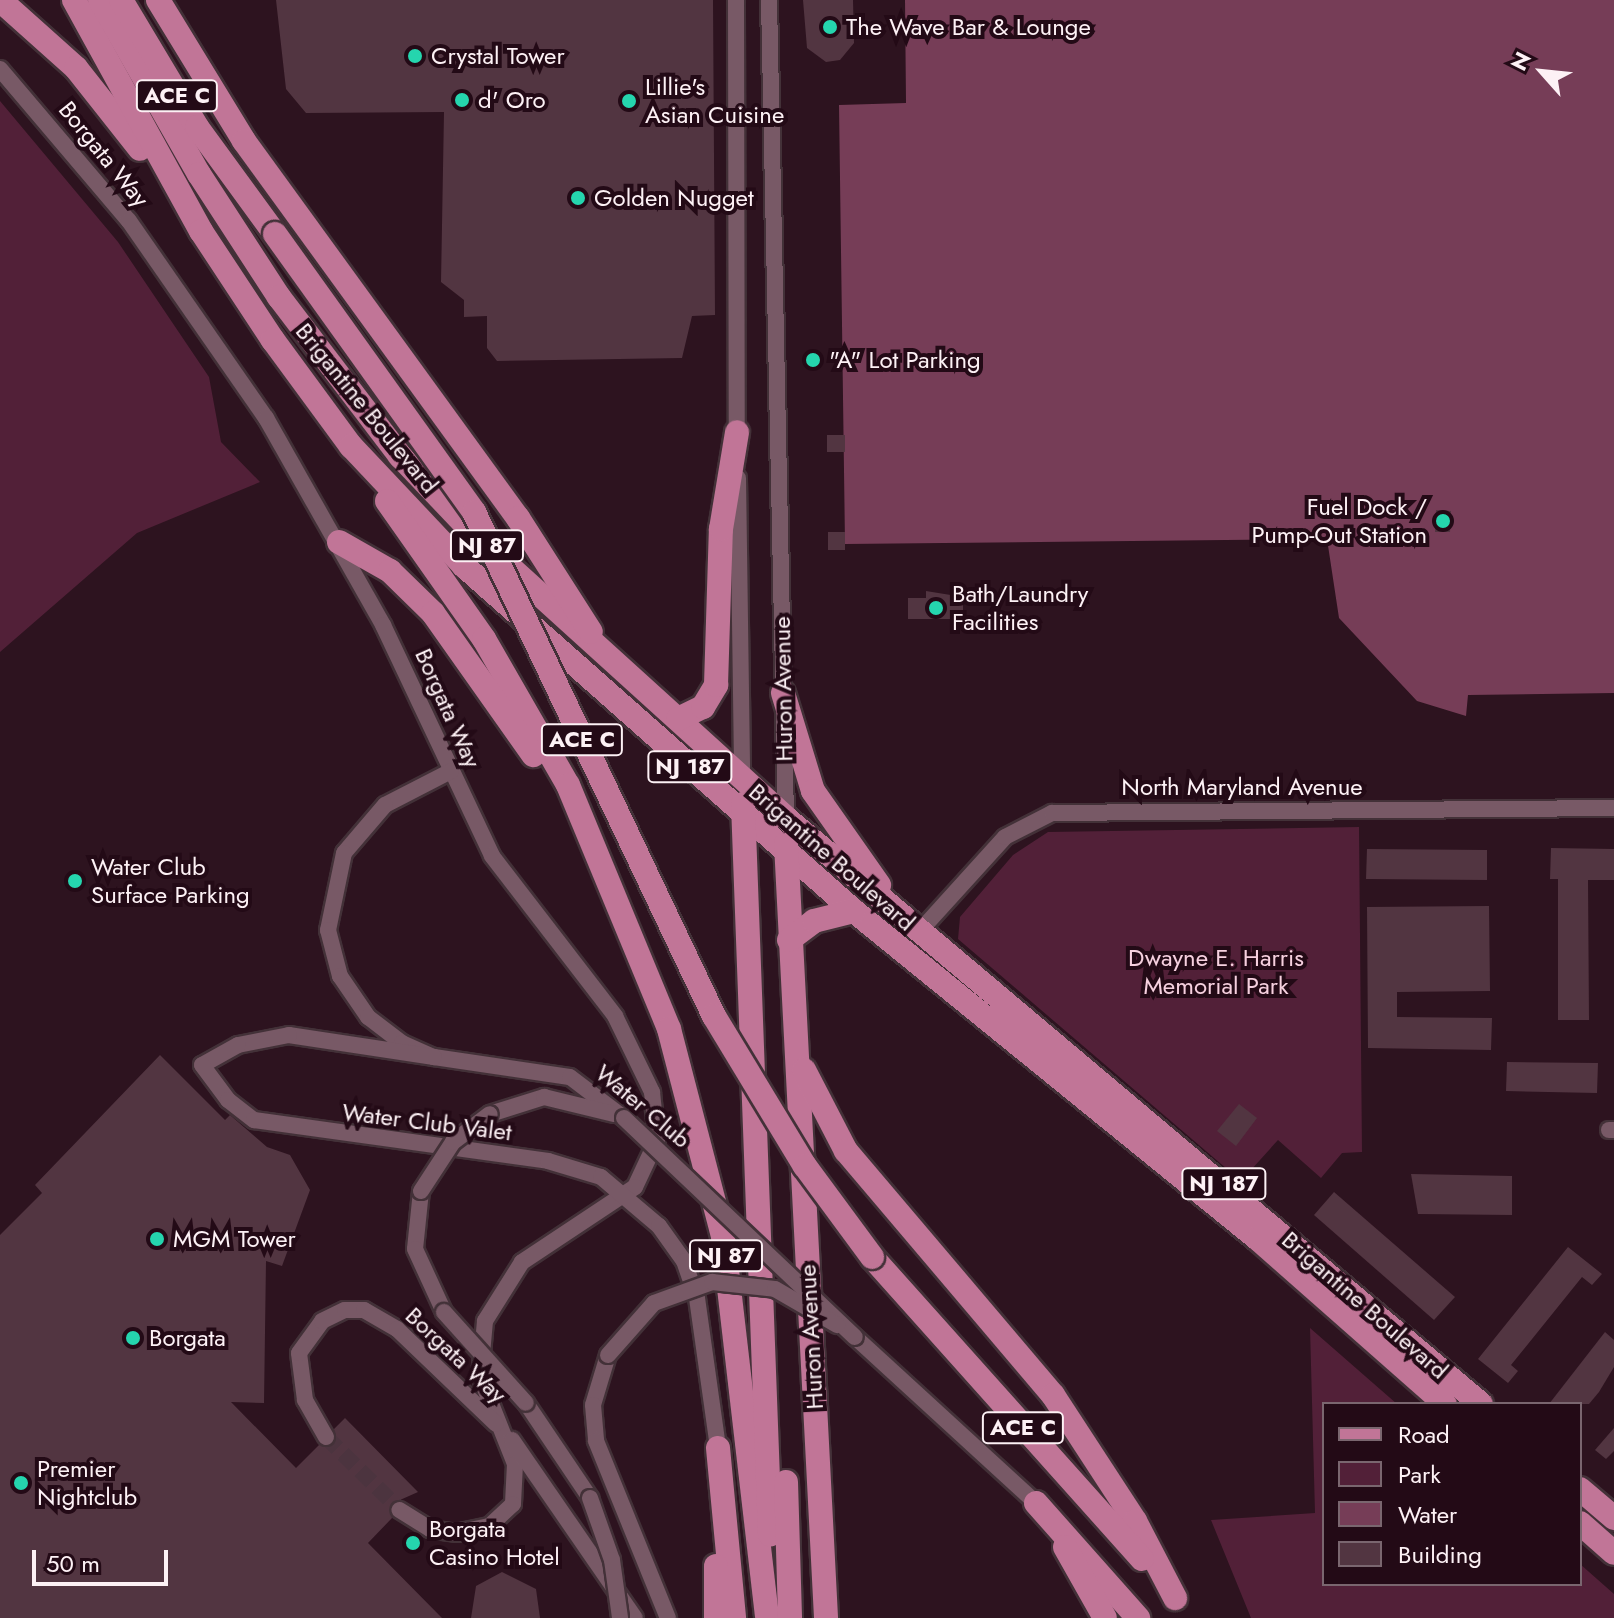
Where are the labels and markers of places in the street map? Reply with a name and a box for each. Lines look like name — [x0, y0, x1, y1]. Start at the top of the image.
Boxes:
place label: The Wave Bar & Lounge — [846, 13, 1091, 41]
marker: The Wave Bar & Lounge — [821, 18, 839, 36]
place label: Crystal Tower — [431, 42, 565, 70]
marker: Crystal Tower — [406, 47, 424, 65]
place label: Lillie's Asian Cuisine — [645, 73, 784, 129]
place label: d' Oro — [478, 86, 546, 114]
marker: d' Oro — [453, 91, 471, 109]
marker: Lillie's Asian Cuisine — [620, 92, 638, 110]
place label: Golden Nugget — [594, 184, 754, 212]
marker: Golden Nugget — [569, 189, 587, 207]
place label: "A" Lot Parking — [829, 346, 981, 374]
marker: "A" Lot Parking — [804, 351, 822, 369]
place label: Fuel Dock / Pump-Out Station — [1252, 493, 1427, 549]
marker: Fuel Dock / Pump-Out Station — [1434, 512, 1452, 530]
place label: Bath/Laundry Facilities — [952, 580, 1088, 636]
marker: Bath/Laundry Facilities — [927, 599, 945, 617]
place label: Water Club Surface Parking — [91, 853, 250, 909]
marker: Water Club Surface Parking — [66, 872, 84, 890]
place label: MGM Tower — [173, 1225, 296, 1253]
marker: MGM Tower — [148, 1230, 166, 1248]
place label: Borgata — [149, 1324, 226, 1352]
marker: Borgata — [124, 1329, 142, 1347]
place label: Premier Nightclub — [37, 1455, 137, 1511]
marker: Premier Nightclub — [12, 1474, 30, 1492]
place label: Borgata Casino Hotel — [429, 1515, 560, 1571]
marker: Borgata Casino Hotel — [404, 1534, 422, 1552]

